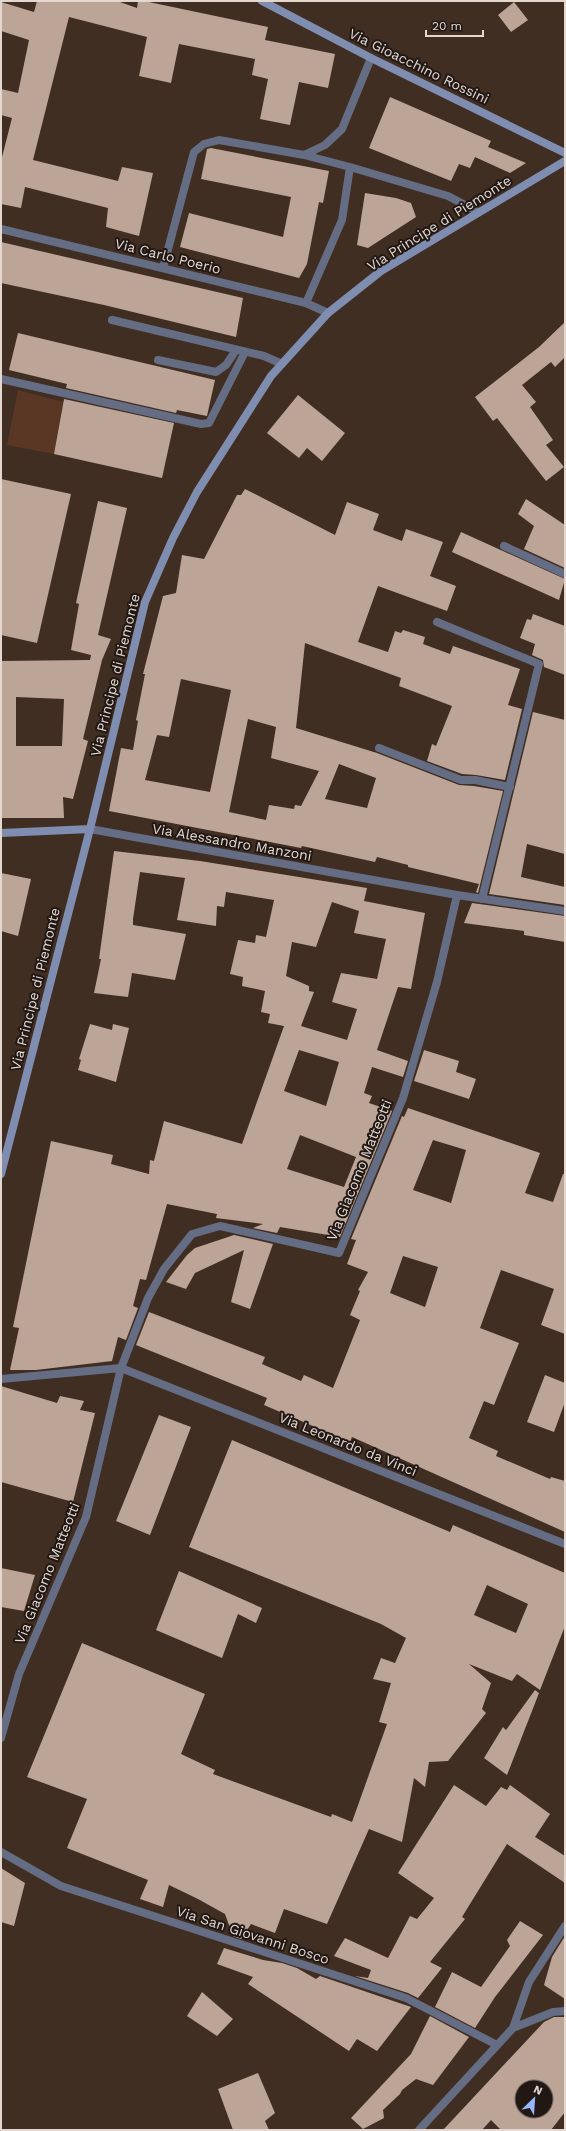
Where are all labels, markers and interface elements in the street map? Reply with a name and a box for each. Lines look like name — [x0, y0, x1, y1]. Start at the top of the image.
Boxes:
scale bar — [426, 12, 483, 38]
text: 20 m — [432, 19, 462, 33]
street label: Via Gioacchino Rossini — [346, 25, 492, 107]
street label: Via Principe di Piemonte — [364, 172, 514, 274]
street label: Via Carlo Poerio — [113, 235, 223, 277]
street label: Via Principe di Piemonte — [87, 592, 143, 758]
street label: Via Alessandro Manzoni — [151, 820, 313, 864]
street label: Via Principe di Piemonte — [7, 906, 63, 1072]
street label: Via Giacomo Matteotti — [323, 1097, 395, 1243]
street label: Via Leonardo da Vinci — [277, 1409, 419, 1479]
street label: Via Giacomo Matteotti — [11, 1500, 83, 1646]
street label: Via San Giovanni Bosco — [175, 1903, 331, 1967]
north arrow — [514, 2079, 554, 2119]
text: N — [532, 2083, 544, 2098]

